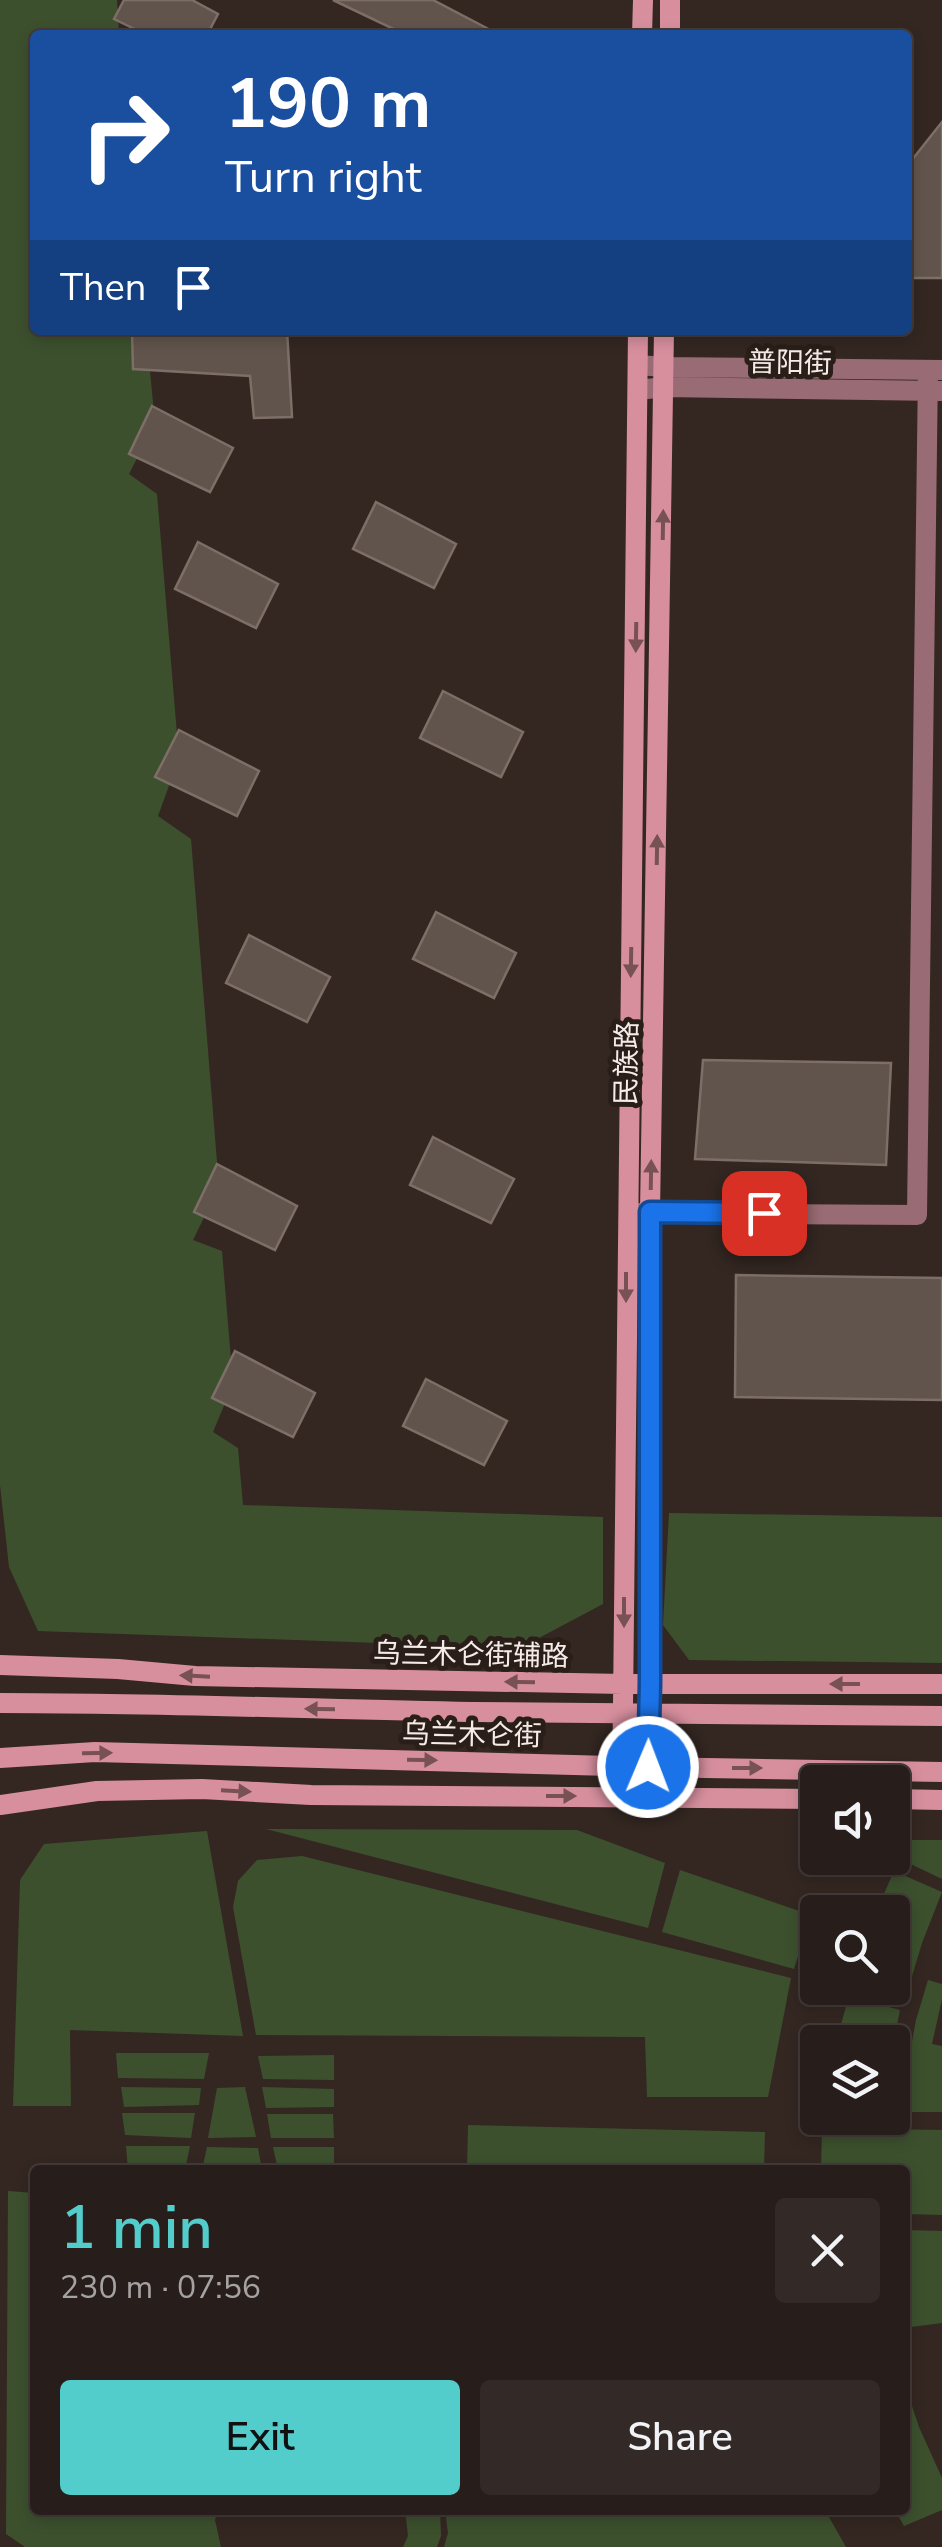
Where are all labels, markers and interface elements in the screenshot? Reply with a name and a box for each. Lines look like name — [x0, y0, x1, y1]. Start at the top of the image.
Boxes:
text: 190 m — [225, 56, 431, 152]
icon: right — [60, 70, 190, 200]
text: Turn right — [225, 147, 422, 208]
icon: arrive — [166, 260, 221, 315]
text: Then — [60, 262, 146, 313]
street label: 普阳街 — [748, 343, 832, 383]
one-way arrow — [655, 508, 671, 540]
one-way arrow — [627, 622, 643, 654]
one-way arrow — [649, 833, 665, 865]
one-way arrow — [623, 947, 639, 979]
street label: 民族路 — [607, 1021, 647, 1105]
one-way arrow — [643, 1158, 659, 1190]
pin — [722, 1171, 807, 1256]
icon: arrive — [737, 1186, 792, 1241]
one-way arrow — [618, 1272, 634, 1304]
one-way arrow — [616, 1597, 632, 1629]
street label: 乌兰木仑街辅路 — [373, 1634, 569, 1676]
one-way arrow — [178, 1668, 210, 1684]
one-way arrow — [503, 1674, 535, 1690]
one-way arrow — [828, 1676, 860, 1692]
one-way arrow — [303, 1700, 335, 1716]
street label: 乌兰木仑街 — [402, 1715, 542, 1755]
position arrow — [596, 1715, 700, 1819]
one-way arrow — [82, 1745, 114, 1761]
one-way arrow — [407, 1753, 439, 1769]
one-way arrow — [732, 1760, 764, 1776]
map controls — [800, 1765, 910, 2135]
button: sound — [800, 1765, 910, 1875]
one-way arrow — [221, 1783, 253, 1799]
one-way arrow — [546, 1788, 578, 1804]
button: search — [800, 1895, 910, 2005]
button: layers — [800, 2025, 910, 2135]
text: 1 min — [60, 2187, 213, 2269]
button: close — [775, 2198, 880, 2303]
text: 230 m · 07:56 — [60, 2266, 261, 2309]
button: Exit — [60, 2380, 460, 2495]
button: Share — [480, 2380, 880, 2495]

